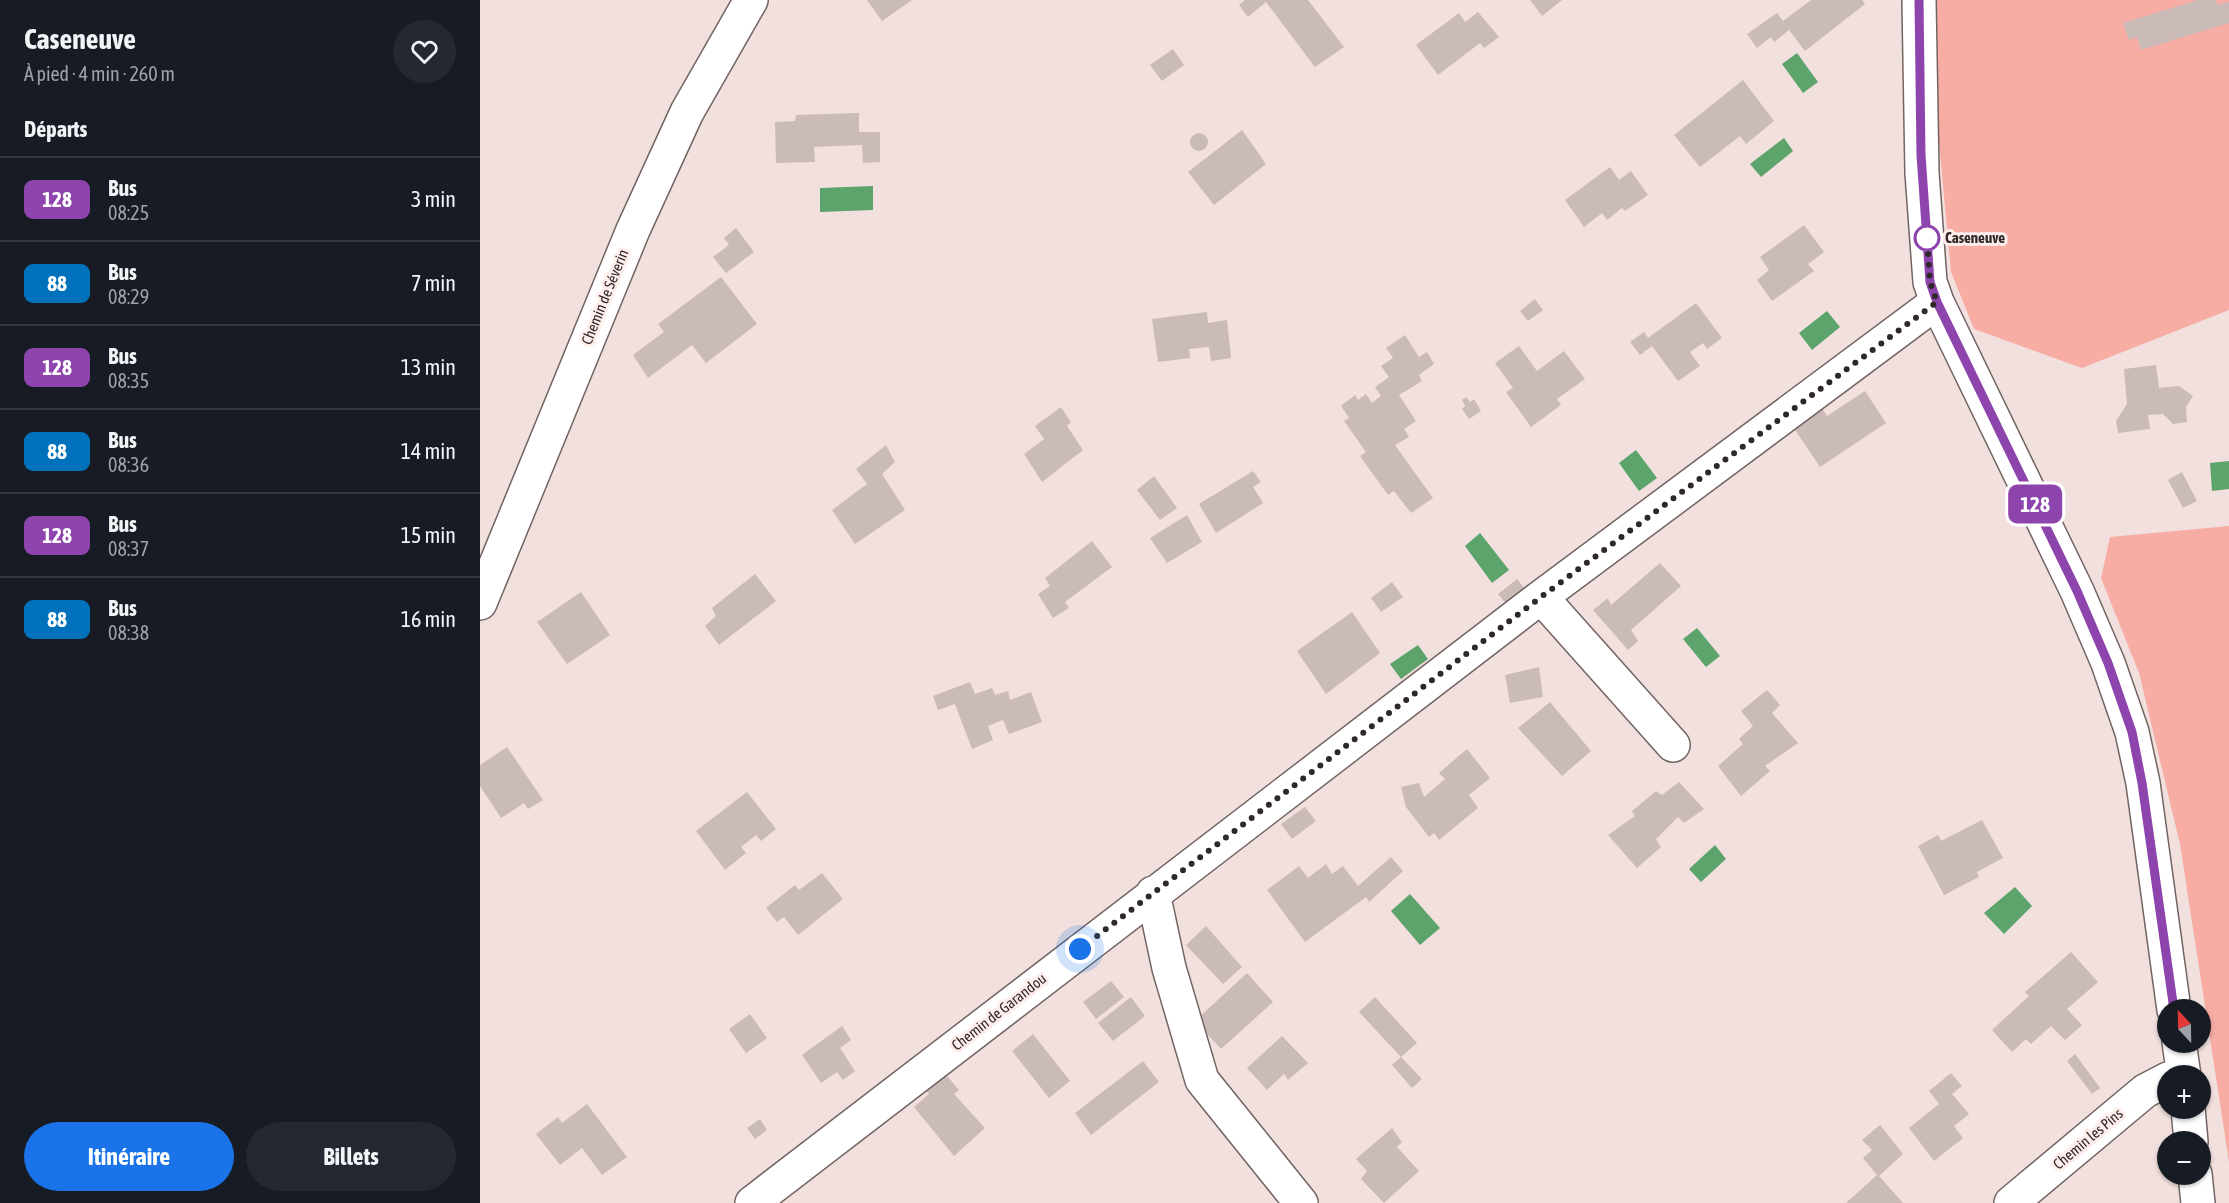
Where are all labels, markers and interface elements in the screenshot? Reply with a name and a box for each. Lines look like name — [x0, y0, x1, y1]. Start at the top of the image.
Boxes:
button: heart — [393, 20, 456, 83]
text: Caseneuve — [24, 23, 136, 55]
text: À pied · 4 min · 260 m — [24, 62, 175, 85]
text: Départs — [24, 116, 87, 142]
text: Bus — [108, 175, 137, 201]
text: 3 min — [411, 186, 456, 212]
text: 128 — [42, 187, 72, 211]
text: 08:25 — [108, 201, 149, 224]
marker: Caseneuve — [1914, 225, 1940, 251]
place label: Caseneuve — [1945, 229, 2005, 246]
street label: Chemin de Séverin — [578, 247, 631, 347]
text: Bus — [108, 259, 137, 285]
text: 7 min — [411, 270, 456, 296]
text: 88 — [47, 271, 67, 295]
text: 08:29 — [108, 285, 149, 308]
text: Bus — [108, 343, 137, 369]
text: 13 min — [401, 354, 456, 380]
text: 128 — [42, 355, 72, 379]
text: 08:35 — [108, 369, 149, 392]
text: Bus — [108, 427, 137, 453]
text: 14 min — [401, 438, 456, 464]
text: 88 — [47, 439, 67, 463]
text: 08:36 — [108, 453, 149, 476]
line badge: 128 — [2000, 484, 2070, 524]
text: 128 — [2020, 492, 2050, 516]
text: Bus — [108, 511, 137, 537]
text: 15 min — [401, 522, 456, 548]
text: 128 — [42, 523, 72, 547]
text: 08:37 — [108, 537, 149, 560]
text: Bus — [108, 595, 137, 621]
text: 16 min — [401, 606, 456, 632]
text: 88 — [47, 607, 67, 631]
text: 08:38 — [108, 621, 149, 644]
your location — [1065, 934, 1095, 964]
street label: Chemin de Garandou — [948, 969, 1049, 1054]
north arrow — [2157, 999, 2211, 1053]
map controls — [2157, 999, 2211, 1185]
button: + — [2157, 1065, 2211, 1119]
street label: Chemin les Pins — [2049, 1105, 2126, 1173]
button: Itinéraire — [24, 1122, 234, 1191]
button: Billets — [246, 1122, 456, 1191]
button: − — [2157, 1131, 2211, 1185]

